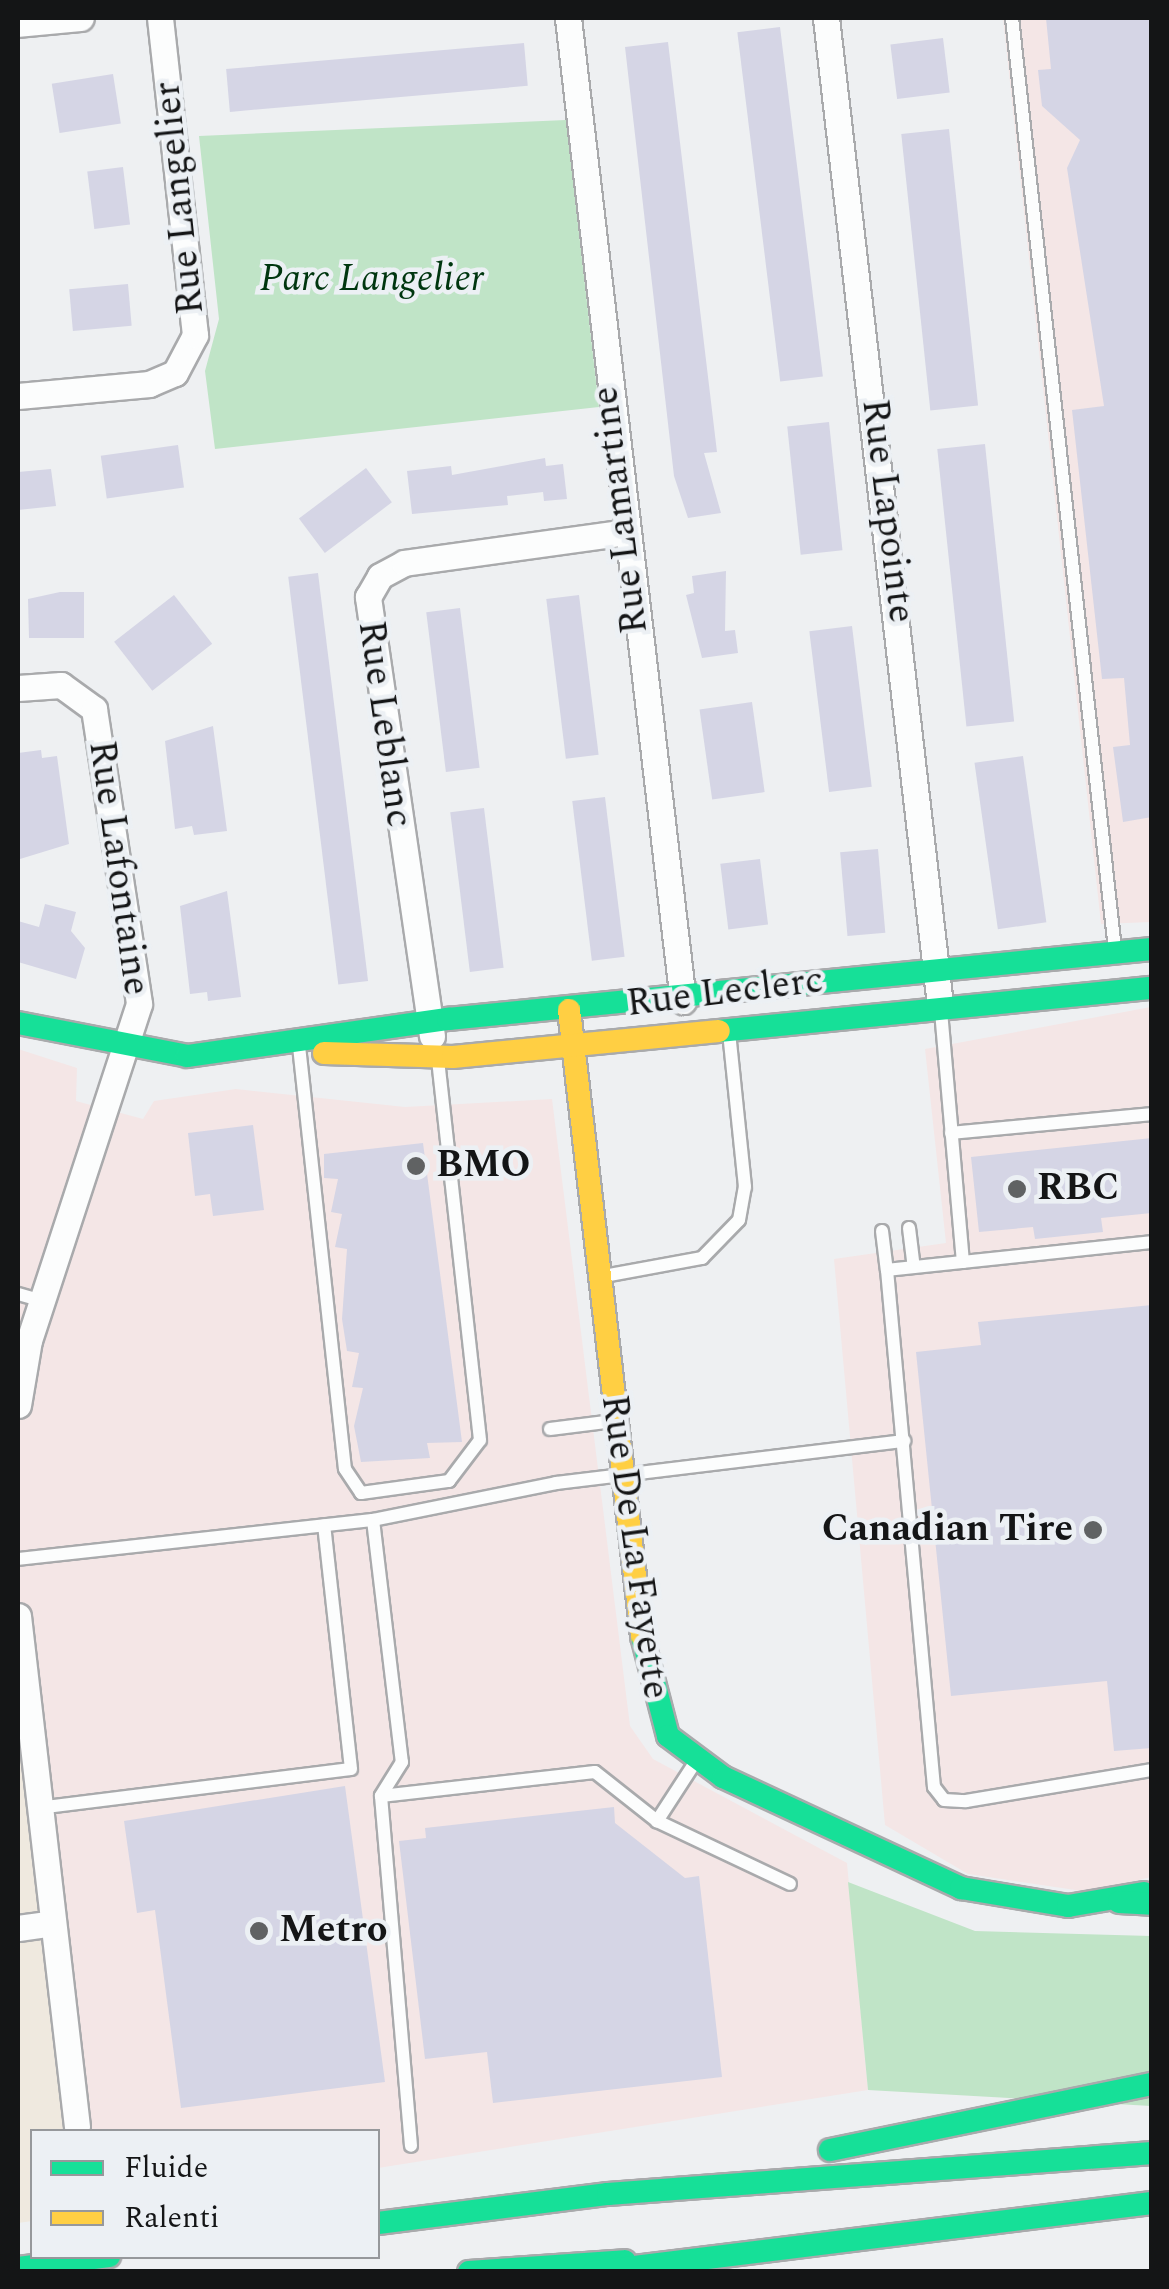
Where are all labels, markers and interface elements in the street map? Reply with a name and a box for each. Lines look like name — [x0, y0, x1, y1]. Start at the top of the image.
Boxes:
street label: Rue Langelier — [145, 79, 215, 317]
park label: Parc Langelier — [260, 257, 484, 303]
street label: Rue Lamartine — [583, 384, 659, 636]
street label: Rue Lapointe — [851, 397, 923, 625]
street label: Rue Leblanc — [347, 618, 421, 830]
street label: Rue Lafontaine — [78, 738, 158, 998]
street label: Rue Leclerc — [624, 958, 826, 1028]
place label: BMO — [436, 1143, 531, 1189]
marker: BMO — [405, 1155, 427, 1177]
place label: RBC — [1037, 1166, 1119, 1212]
marker: RBC — [1006, 1178, 1028, 1200]
street label: Rue De La Fayette — [590, 1392, 678, 1702]
place label: Canadian Tire — [822, 1507, 1073, 1553]
marker: Canadian Tire — [1082, 1519, 1104, 1541]
place label: Metro — [279, 1908, 387, 1954]
marker: Metro — [248, 1920, 270, 1942]
legend — [30, 2129, 380, 2259]
text: Fluide — [124, 2145, 208, 2191]
text: Ralenti — [124, 2195, 219, 2241]

